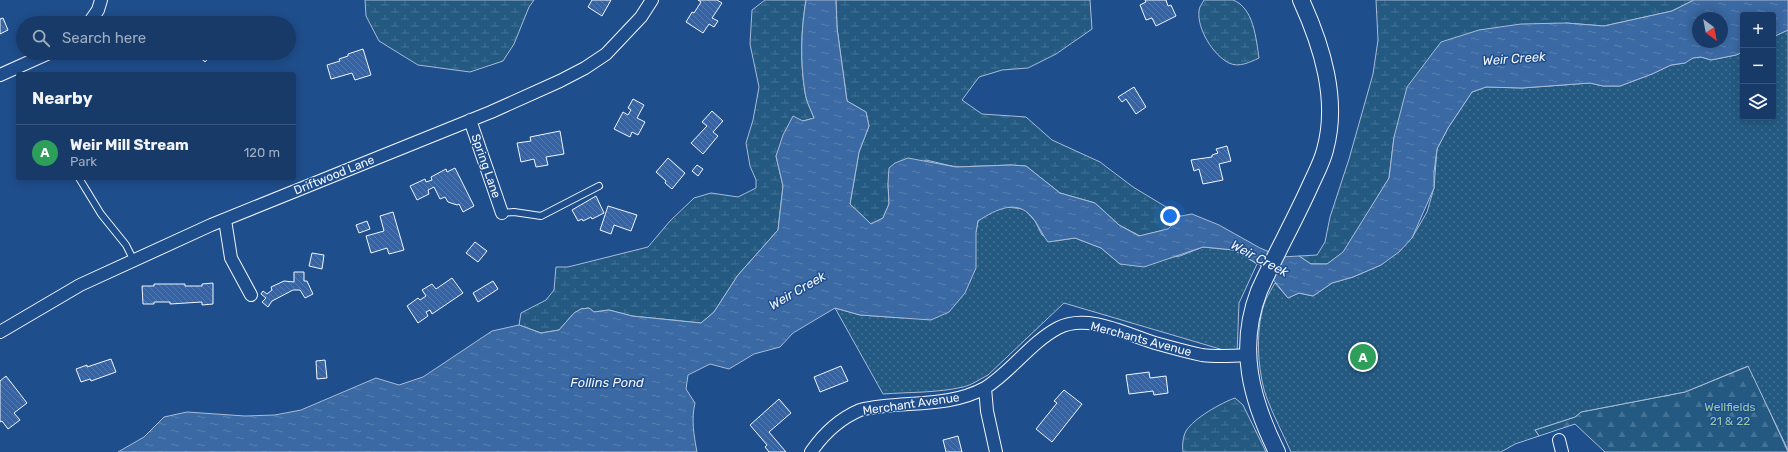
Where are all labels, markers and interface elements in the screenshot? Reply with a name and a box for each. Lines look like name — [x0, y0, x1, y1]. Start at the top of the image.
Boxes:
north arrow — [1692, 12, 1728, 48]
map controls — [1740, 12, 1776, 120]
button: + — [1740, 12, 1776, 48]
search box — [16, 16, 296, 60]
icon: search — [30, 27, 52, 49]
text: Search here — [62, 29, 146, 47]
button: − — [1740, 48, 1776, 84]
water label: Weir Creek — [1482, 49, 1546, 68]
button: layers — [1740, 84, 1776, 120]
text: Nearby — [32, 88, 93, 108]
street label: Spring Lane — [469, 132, 504, 200]
text: Weir Mill Stream — [70, 136, 189, 154]
text: A — [40, 145, 50, 160]
text: 120 m — [244, 145, 280, 160]
street label: Driftwood Lane — [292, 152, 377, 198]
text: Park — [70, 154, 97, 169]
your location — [1160, 206, 1180, 226]
water label: Weir Creek — [1228, 237, 1291, 280]
water label: Weir Creek — [766, 268, 829, 313]
street label: Merchants Avenue — [1089, 319, 1193, 359]
pin: A — [1350, 342, 1376, 372]
water label: Follins Pond — [570, 375, 644, 390]
street label: Merchant Avenue — [862, 390, 961, 418]
park label: Wellfields 21 & 22 — [1704, 400, 1756, 428]

